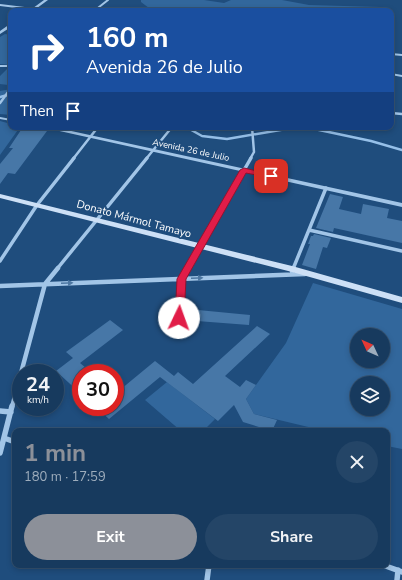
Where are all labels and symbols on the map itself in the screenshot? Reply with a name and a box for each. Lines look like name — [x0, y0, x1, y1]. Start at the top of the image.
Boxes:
street label: Avenida 26 de Julio — [151, 136, 231, 164]
pin — [254, 159, 288, 193]
street label: Donato Mármol Tamayo — [75, 196, 193, 242]
one-way arrow — [191, 275, 203, 282]
one-way arrow — [61, 280, 74, 286]
position arrow — [158, 297, 200, 339]
north arrow — [350, 328, 390, 368]
speed limit sign: 30 — [72, 364, 124, 416]

